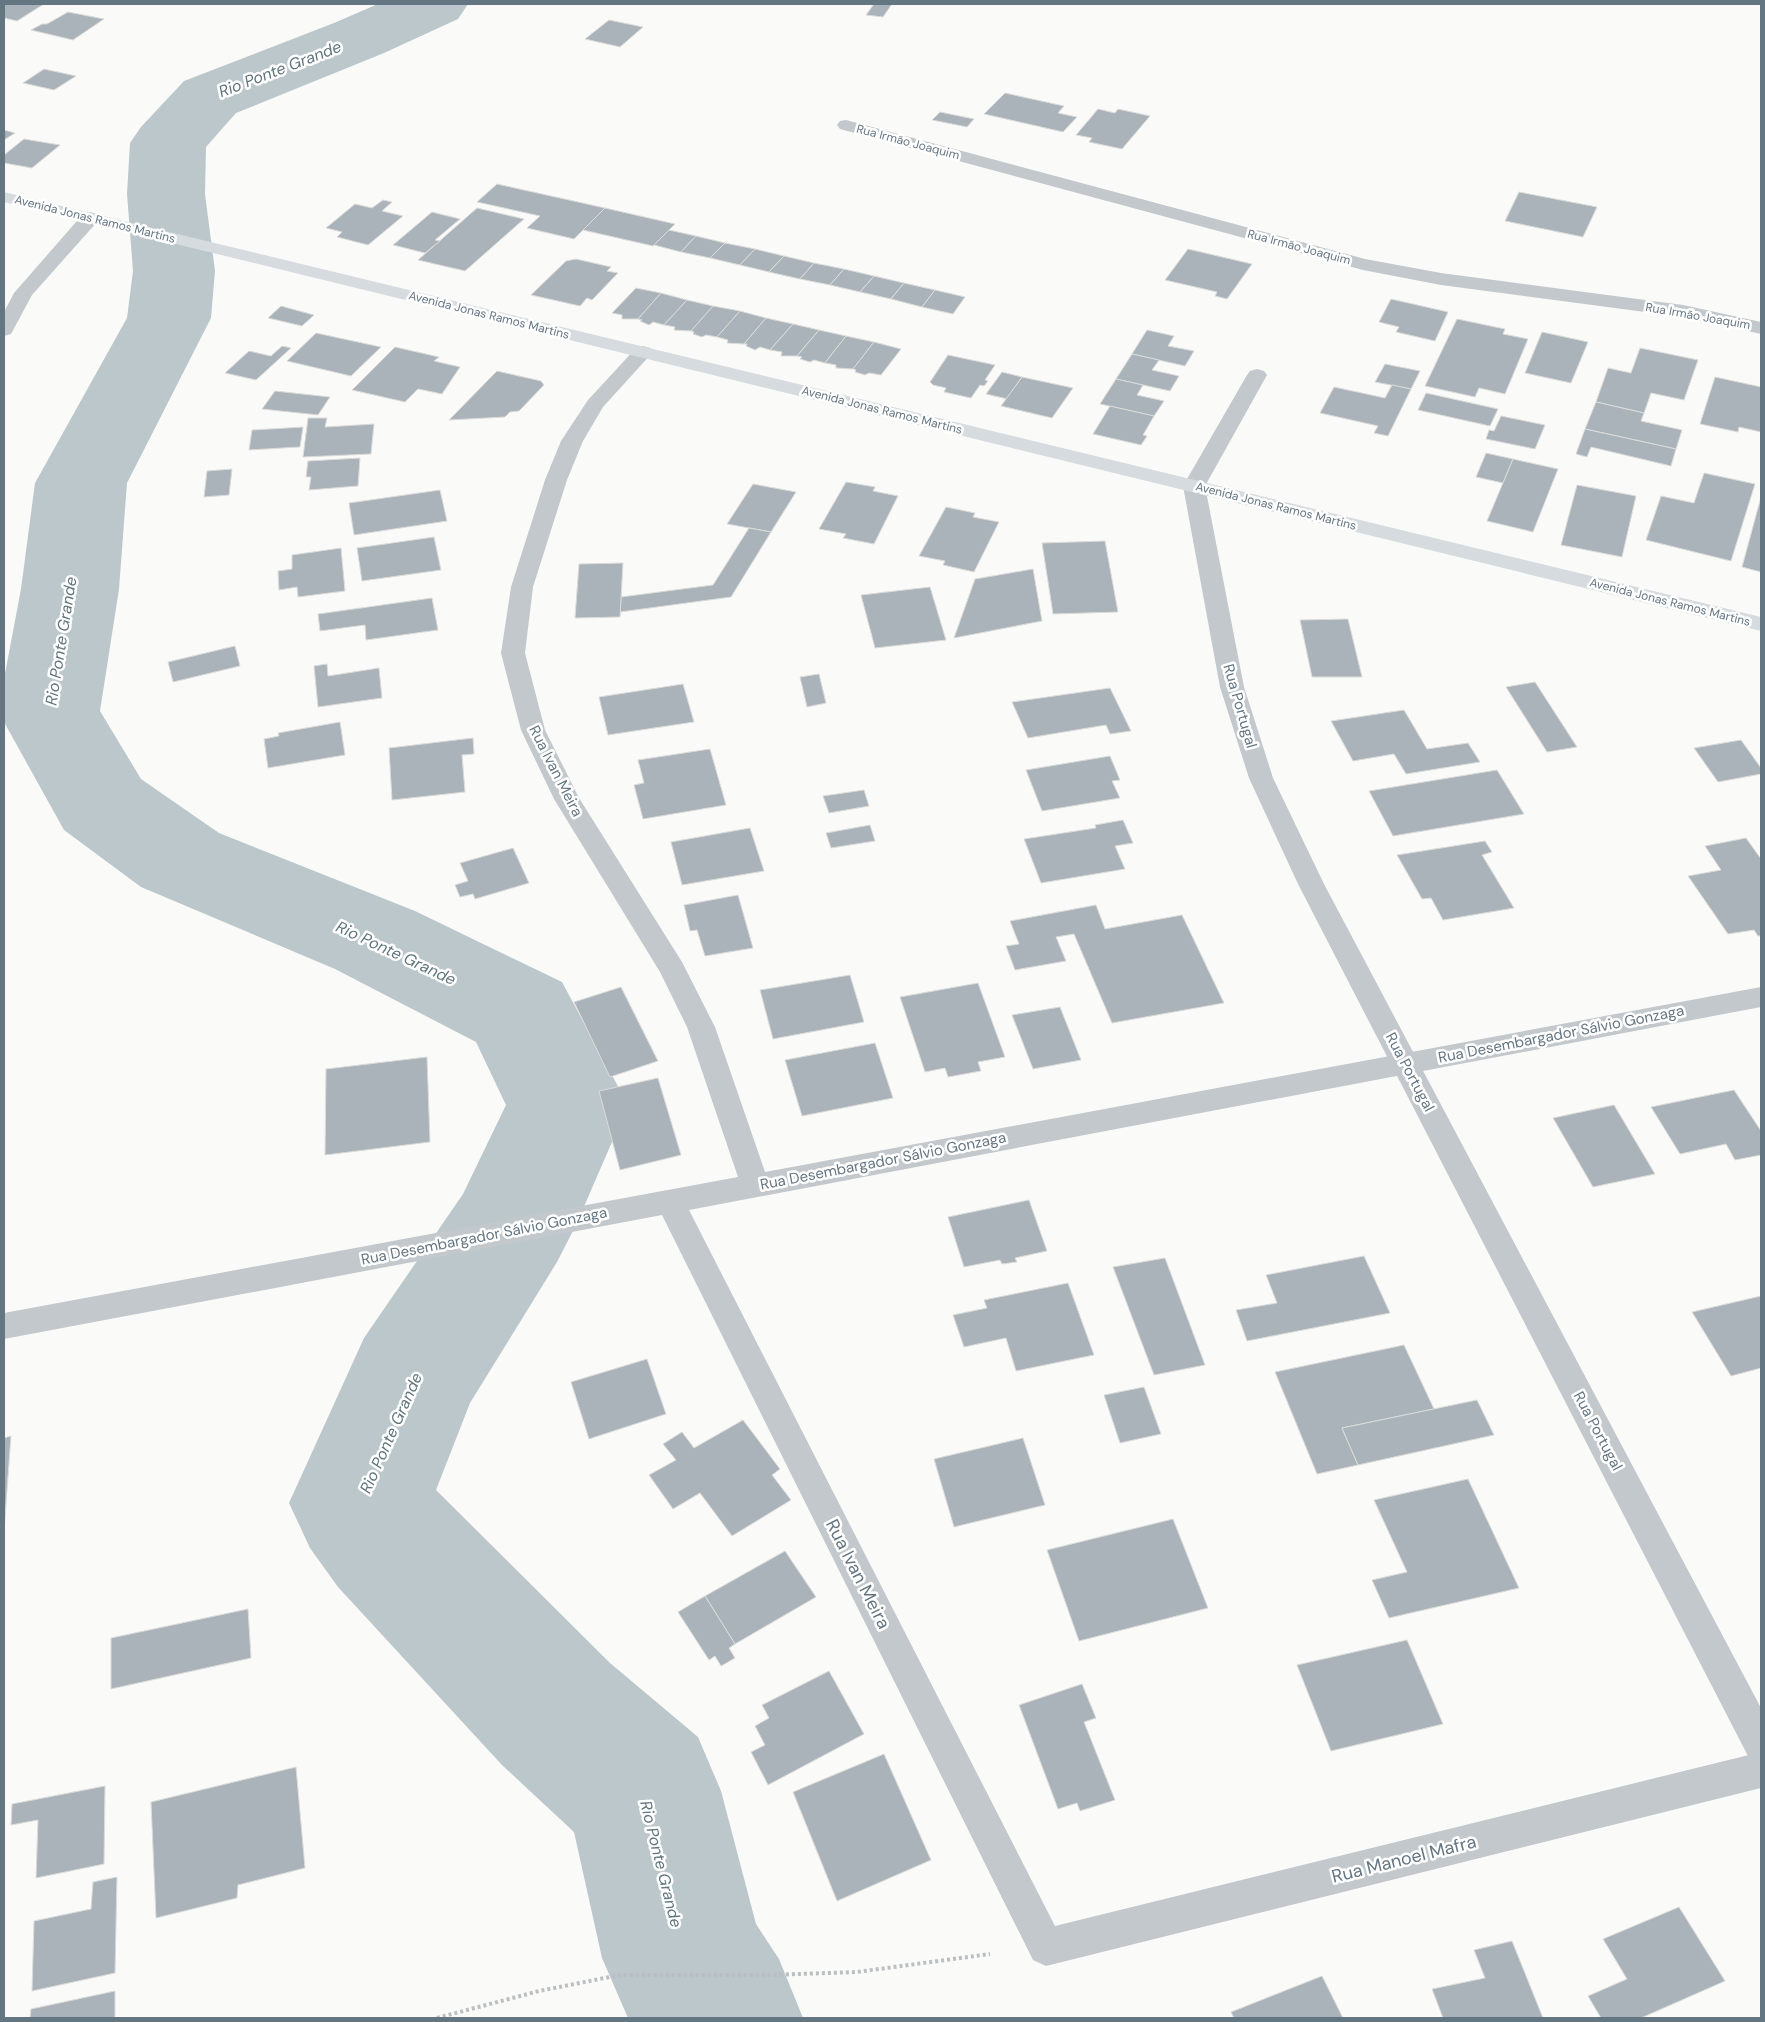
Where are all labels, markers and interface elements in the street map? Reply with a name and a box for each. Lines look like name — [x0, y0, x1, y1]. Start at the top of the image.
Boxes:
water label: Rio Ponte Grande — [216, 36, 344, 102]
street label: Rua Irmão Joaquim — [855, 121, 961, 163]
street label: Avenida Jonas Ramos Martins — [13, 191, 177, 247]
street label: Rua Irmão Joaquim — [1246, 226, 1352, 268]
street label: Avenida Jonas Ramos Martins — [407, 287, 571, 343]
street label: Rua Irmão Joaquim — [1644, 299, 1752, 333]
street label: Avenida Jonas Ramos Martins — [800, 382, 964, 438]
street label: Avenida Jonas Ramos Martins — [1194, 478, 1358, 534]
street label: Avenida Jonas Ramos Martins — [1588, 574, 1752, 630]
water label: Rio Ponte Grande — [40, 575, 82, 707]
street label: Rua Portugal — [1218, 662, 1262, 750]
street label: Rua Ivan Meira — [524, 722, 588, 820]
water label: Rio Ponte Grande — [333, 916, 459, 990]
street label: Rua Desembargador Sálvio Gonzaga — [1436, 1000, 1686, 1068]
street label: Rua Portugal — [1381, 1029, 1439, 1115]
street label: Rua Desembargador Sálvio Gonzaga — [758, 1127, 1008, 1195]
street label: Rua Desembargador Sálvio Gonzaga — [359, 1202, 609, 1270]
water label: Rio Ponte Grande — [355, 1369, 427, 1497]
street label: Rua Portugal — [1569, 1388, 1627, 1474]
street label: Rua Ivan Meira — [820, 1515, 896, 1633]
water label: Rio Ponte Grande — [635, 1798, 687, 1930]
street label: Rua Manoel Mafra — [1329, 1829, 1479, 1889]

